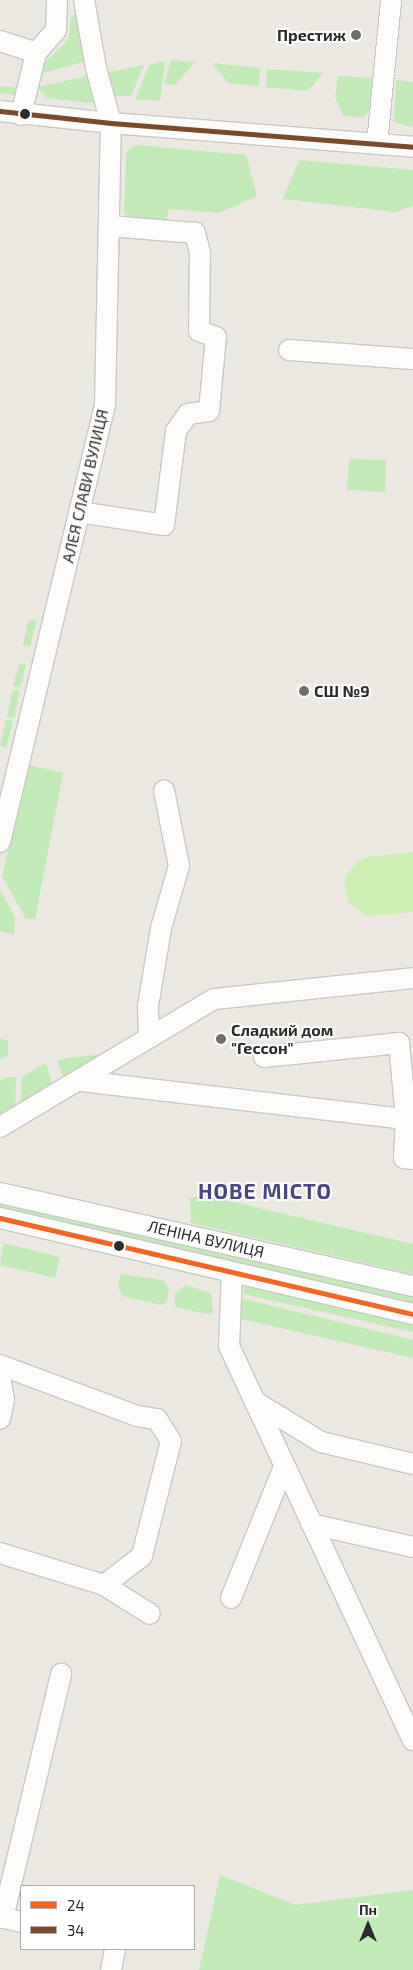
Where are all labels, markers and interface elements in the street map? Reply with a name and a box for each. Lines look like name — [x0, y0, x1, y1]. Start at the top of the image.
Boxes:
place label: Престиж — [277, 25, 346, 45]
marker: Престиж — [350, 29, 362, 41]
unlabelled marker — [20, 109, 30, 119]
street label: АЛЕЯ СЛАВИ ВУЛИЦЯ — [58, 407, 112, 565]
place label: СШ №9 — [314, 681, 370, 701]
marker: СШ №9 — [298, 685, 310, 697]
place label: Сладкий дом "Гессон" — [231, 1020, 333, 1058]
marker: Сладкий дом "Гессон" — [215, 1033, 227, 1045]
district label: НОВЕ МІСТО — [197, 1178, 333, 1204]
street label: ЛЕНІНА ВУЛИЦЯ — [146, 1216, 266, 1262]
unlabelled marker — [114, 1241, 124, 1251]
legend — [20, 1885, 195, 1950]
text: 24 — [67, 1896, 85, 1914]
north arrow — [343, 1900, 393, 1950]
text: Пн — [359, 1901, 377, 1918]
text: 34 — [67, 1921, 85, 1939]

